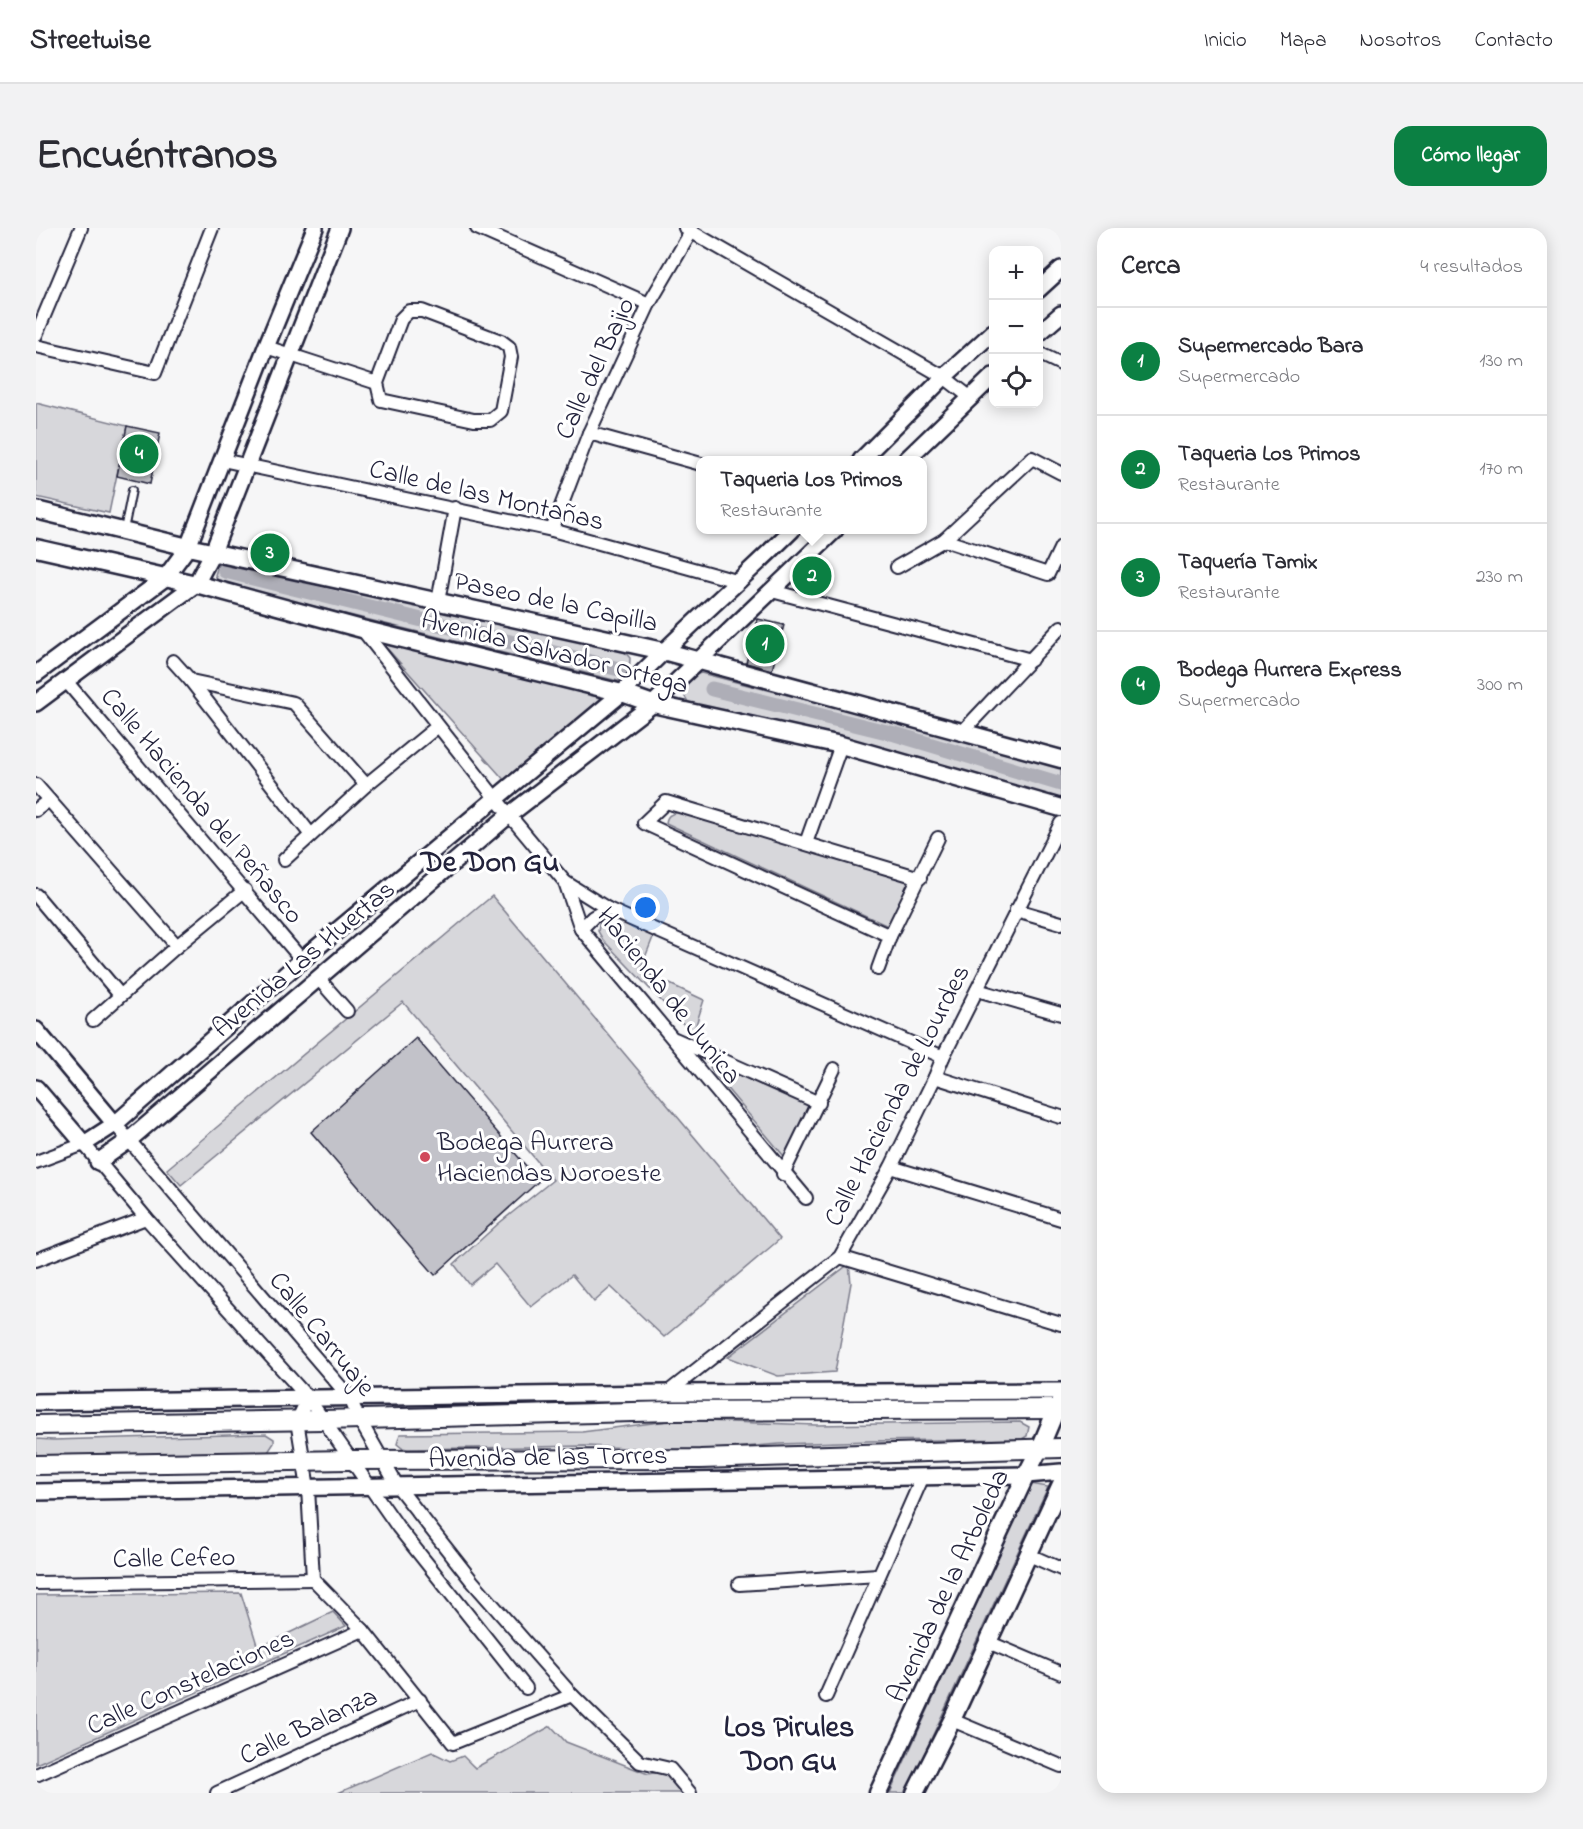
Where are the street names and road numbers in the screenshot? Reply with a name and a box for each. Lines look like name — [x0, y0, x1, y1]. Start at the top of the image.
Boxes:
street label: Calle del Bajio — [546, 292, 646, 447]
street label: Calle de las Montañas — [365, 450, 608, 542]
street label: Paseo de la Capilla — [450, 563, 661, 644]
street label: Avenida Salvador Ortega — [417, 601, 692, 706]
street label: Calle Hacienda del Peñasco — [90, 680, 312, 934]
street label: Avenida Las Huertas — [205, 872, 405, 1048]
street label: Hacienda de Junica — [586, 899, 750, 1094]
street label: Calle Hacienda de Lourdes — [815, 958, 981, 1234]
street label: Calle Carruaje — [258, 1264, 384, 1406]
street label: Avenida de las Torres — [428, 1437, 668, 1480]
street label: Avenida de la Arboleda — [878, 1463, 1020, 1709]
street label: Calle Cefeo — [112, 1539, 236, 1580]
street label: Calle Constelaciones — [81, 1620, 301, 1747]
street label: Calle Balanza — [234, 1678, 385, 1776]

